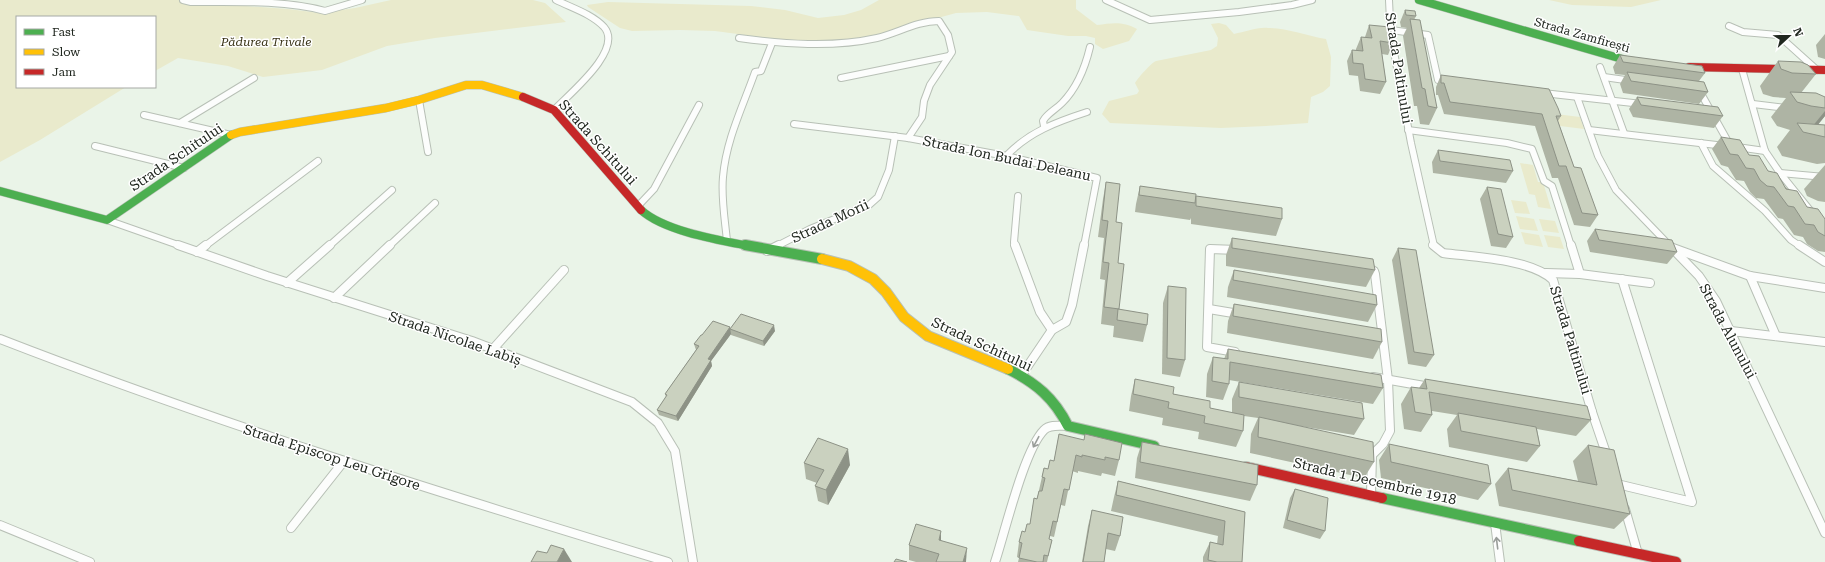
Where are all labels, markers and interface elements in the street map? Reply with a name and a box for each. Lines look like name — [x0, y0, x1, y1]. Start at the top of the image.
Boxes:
street label: Strada Paltinului — [1382, 11, 1416, 125]
street label: Strada Zamfirești — [1532, 15, 1632, 56]
legend — [16, 16, 156, 88]
north arrow — [1769, 16, 1809, 56]
text: Fast — [52, 25, 76, 39]
text: N — [1790, 26, 1806, 39]
park label: Pădurea Trivale — [220, 35, 311, 49]
text: Slow — [52, 45, 80, 59]
text: Jam — [52, 65, 76, 79]
street label: Strada Schitului — [556, 96, 641, 188]
street label: Strada Schitului — [126, 120, 226, 194]
street label: Strada Ion Budai Deleanu — [921, 132, 1093, 184]
street label: Strada Morii — [789, 196, 872, 246]
street label: Strada Alunului — [1696, 281, 1760, 382]
street label: Strada Paltinului — [1547, 284, 1595, 397]
street label: Strada Nicolae Labiș — [386, 308, 524, 369]
street label: Strada Schitului — [929, 314, 1035, 374]
street label: Strada Episcop Leu Grigore — [242, 421, 423, 493]
one-way arrow — [1032, 436, 1040, 448]
street label: Strada 1 Decembrie 1918 — [1292, 454, 1458, 508]
one-way arrow — [1493, 537, 1501, 550]

